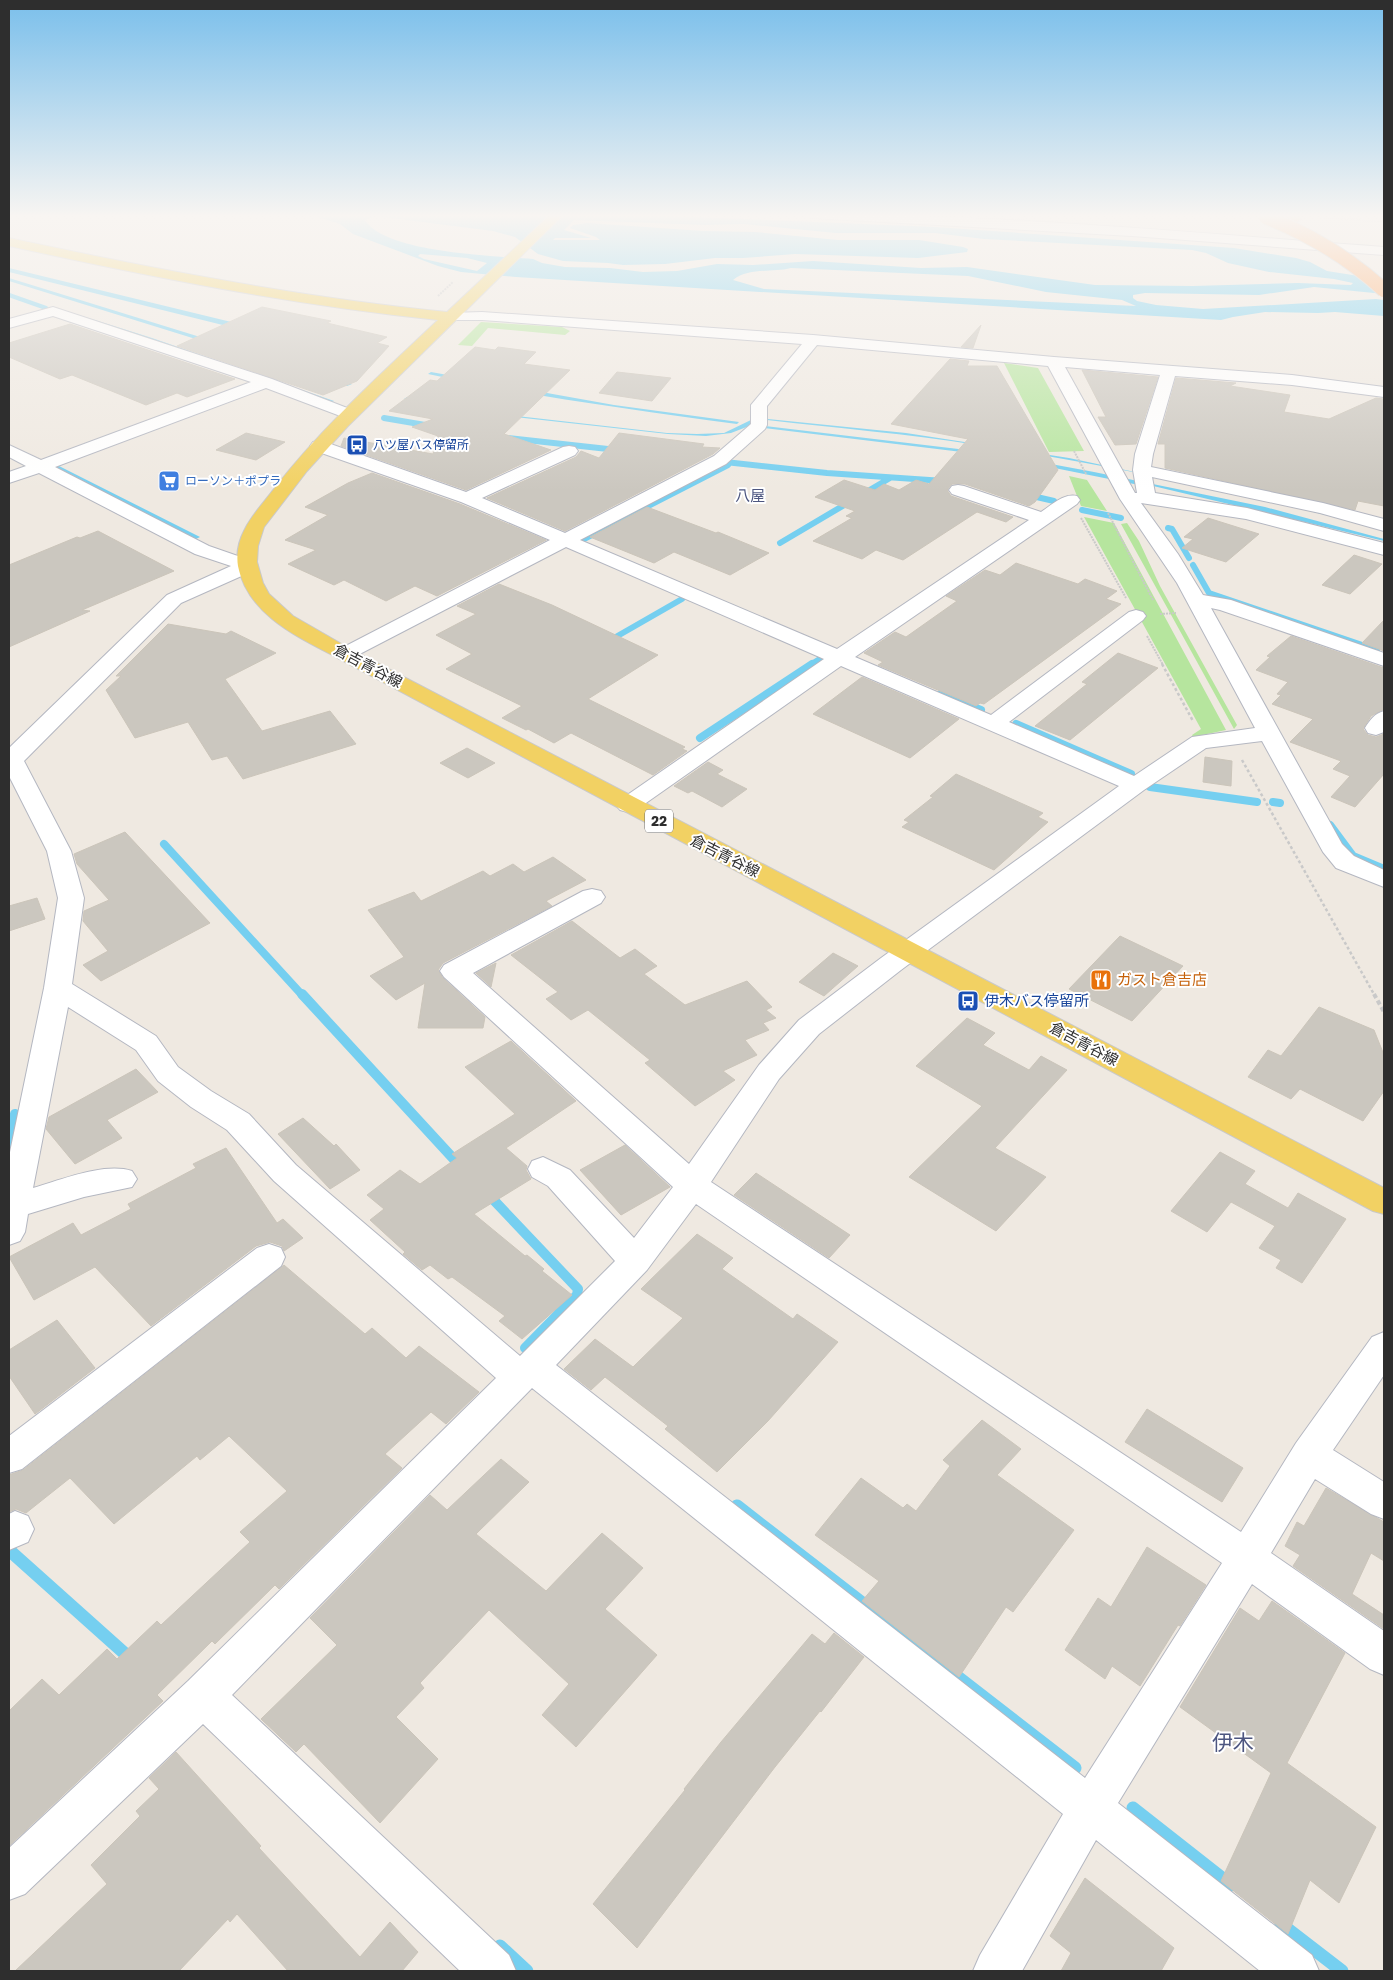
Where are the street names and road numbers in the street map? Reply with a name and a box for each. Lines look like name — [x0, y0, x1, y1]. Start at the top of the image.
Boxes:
street label: 倉吉青谷線 — [330, 639, 406, 692]
road number: 22 — [645, 809, 673, 832]
street label: 倉吉青谷線 — [687, 829, 763, 882]
street label: 倉吉青谷線 — [1046, 1017, 1122, 1070]

